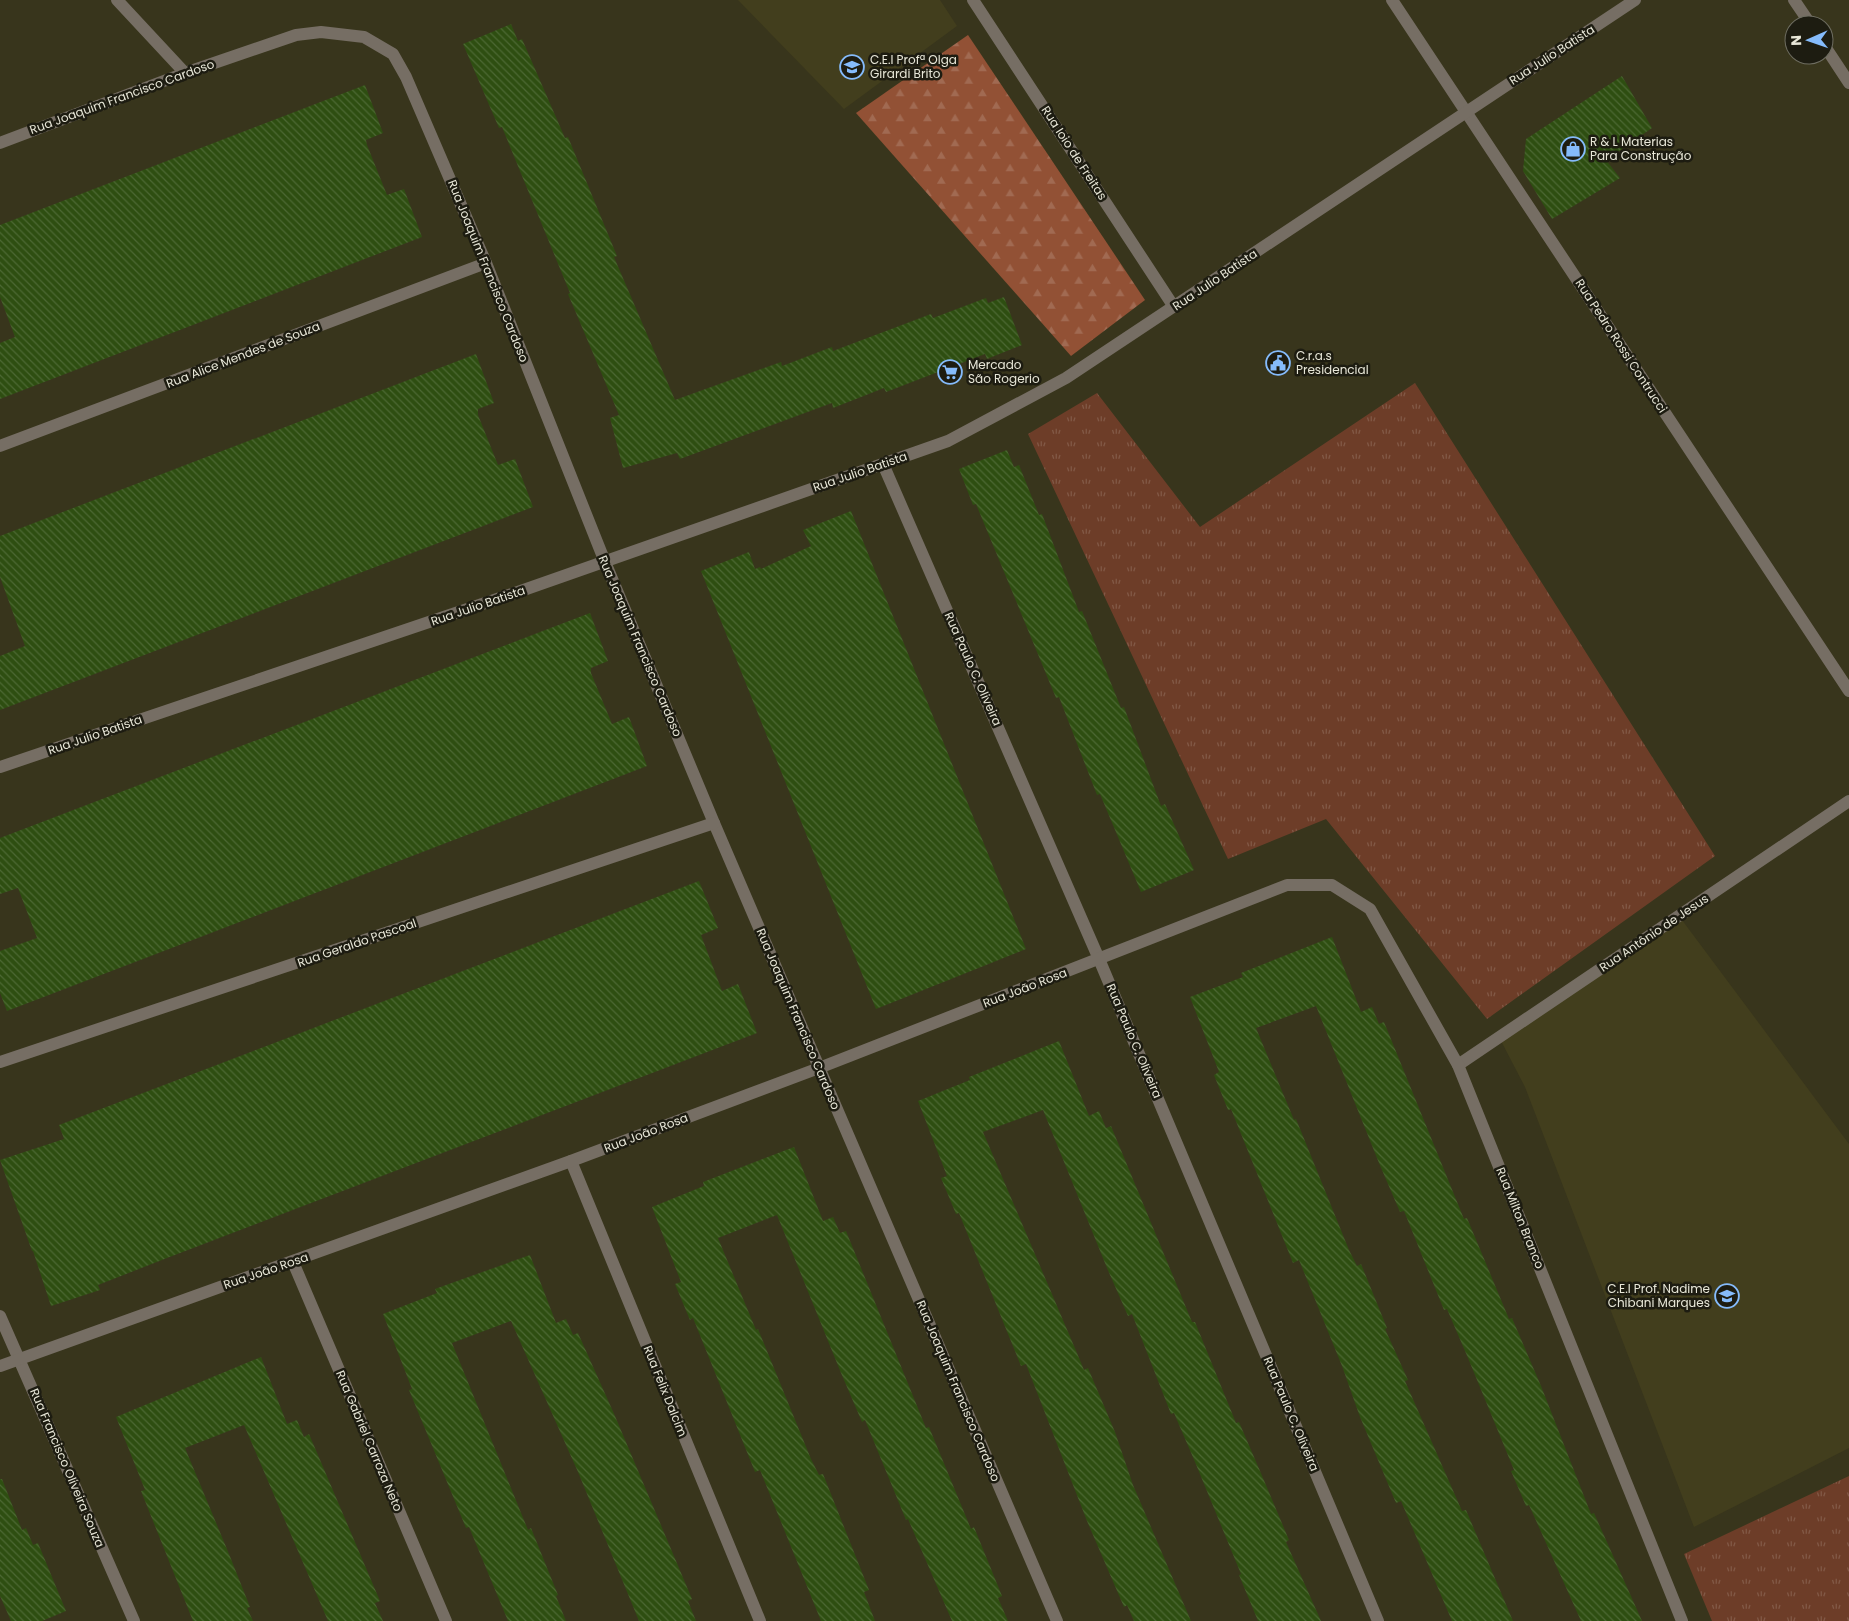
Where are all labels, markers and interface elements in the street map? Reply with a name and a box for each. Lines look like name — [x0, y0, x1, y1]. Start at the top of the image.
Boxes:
north arrow — [1784, 15, 1834, 65]
street label: Rua Julio Batista — [1506, 21, 1598, 89]
text: N — [1786, 35, 1806, 46]
place label: C.E.I Profª Olga Girardi Brito — [870, 51, 957, 82]
school or university icon: C.E.I Profª Olga Girardi Brito — [839, 54, 865, 80]
street label: Rua Joaquim Francisco Cardoso — [27, 55, 217, 138]
street label: Rua Ioio de Freitas — [1038, 102, 1111, 203]
place label: R & L Materias Para Construção — [1590, 133, 1692, 164]
shop icon: R & L Materias Para Construção — [1560, 136, 1586, 162]
street label: Rua Joaquim Francisco Cardoso — [444, 177, 533, 365]
street label: Rua Julio Batista — [1169, 245, 1260, 314]
street label: Rua Pedro Rossi Contrucci — [1572, 275, 1671, 416]
street label: Rua Alice Mendes de Souza — [163, 317, 322, 392]
place label: C.r.a.s Presidencial — [1296, 347, 1369, 378]
public building icon: C.r.a.s Presidencial — [1265, 350, 1291, 376]
place label: Mercado São Rogerio — [968, 356, 1040, 387]
supermarket icon: Mercado São Rogerio — [937, 359, 963, 385]
street label: Rua Julio Batista — [810, 447, 909, 496]
street label: Rua Joaquim Francisco Cardoso — [594, 553, 687, 739]
street label: Rua Julio Batista — [428, 581, 527, 630]
street label: Rua Paulo C. Oliveira — [941, 609, 1006, 728]
street label: Rua Julio Batista — [45, 710, 144, 759]
street label: Rua Antônio de Jesus — [1596, 890, 1712, 976]
street label: Rua Geraldo Pascoal — [295, 914, 419, 971]
street label: Rua Joaquim Francisco Cardoso — [752, 926, 845, 1112]
street label: Rua João Rosa — [980, 964, 1069, 1011]
street label: Rua Paulo C. Oliveira — [1103, 981, 1166, 1101]
street label: Rua João Rosa — [601, 1109, 690, 1156]
street label: Rua Milton Branco — [1492, 1165, 1549, 1271]
street label: Rua João Rosa — [221, 1248, 311, 1293]
place label: C.E.I Prof. Nadime Chibani Marques — [1607, 1280, 1710, 1311]
school or university icon: C.E.I Prof. Nadime Chibani Marques — [1714, 1283, 1740, 1309]
street label: Rua Joaquim Francisco Cardoso — [912, 1298, 1005, 1484]
street label: Rua Felix Dalcim — [639, 1343, 691, 1439]
street label: Rua Paulo C. Oliveira — [1260, 1354, 1323, 1474]
street label: Rua Gabriel Carroza Neto — [332, 1368, 407, 1514]
street label: Rua Francisco Oliveira Souza — [26, 1386, 109, 1550]

